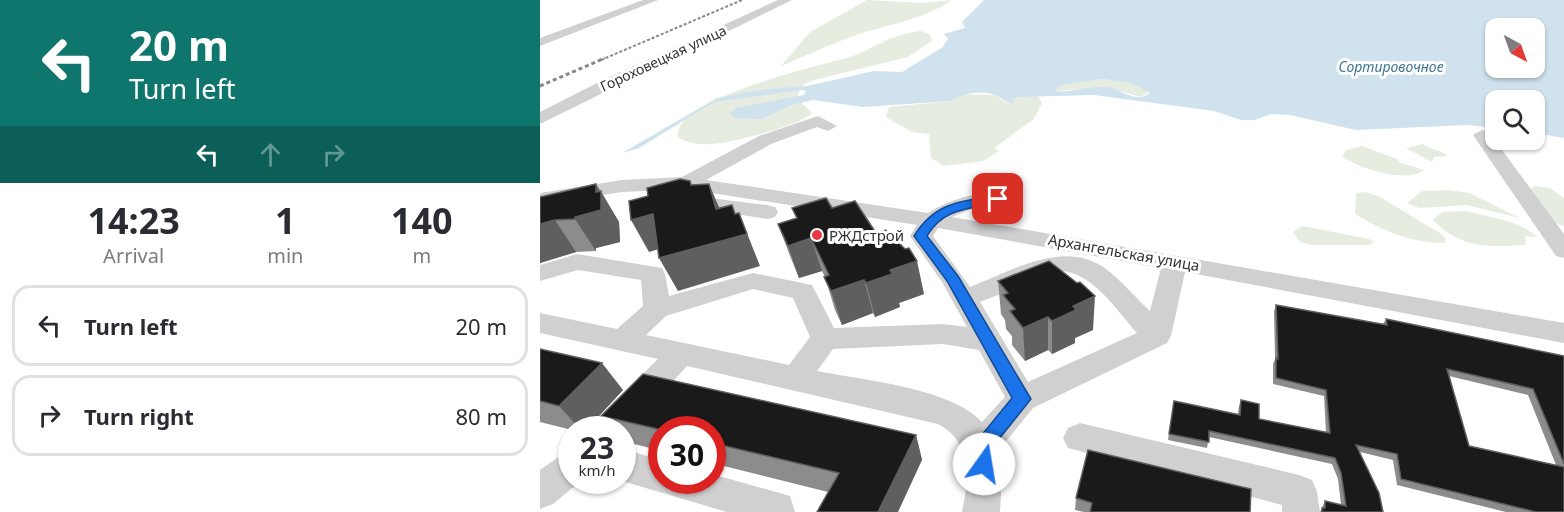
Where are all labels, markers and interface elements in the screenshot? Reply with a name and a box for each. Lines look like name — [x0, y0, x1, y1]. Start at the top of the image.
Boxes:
text: 20 m — [129, 16, 229, 73]
north arrow — [1485, 18, 1545, 78]
map controls — [1485, 18, 1545, 150]
street label: Гороховецкая улица — [597, 20, 729, 96]
icon: left — [30, 24, 108, 102]
water label: Сортировочное — [1338, 57, 1444, 76]
text: Turn left — [129, 70, 235, 107]
button: search — [1485, 90, 1545, 150]
icon: left — [191, 138, 224, 171]
icon: ahead — [254, 138, 287, 171]
icon: right — [317, 138, 350, 171]
pin — [972, 173, 1023, 224]
icon: arrive — [981, 182, 1014, 215]
text: 14:23 — [87, 196, 180, 245]
text: 1 — [275, 196, 296, 245]
text: 140 — [391, 196, 453, 245]
place label: РЖДстрой — [829, 225, 904, 245]
marker: РЖДстрой — [810, 228, 824, 242]
street label: Архангельская улица — [1047, 229, 1201, 275]
text: Arrival — [103, 242, 164, 269]
text: min — [267, 242, 303, 269]
text: m — [412, 242, 431, 269]
icon: left — [33, 309, 66, 342]
text: Turn left — [84, 311, 178, 341]
text: 20 m — [456, 311, 507, 341]
icon: right — [33, 399, 66, 432]
text: Turn right — [84, 401, 194, 431]
text: 80 m — [456, 401, 507, 431]
speed limit sign: 30 — [648, 416, 726, 494]
text: 23 — [580, 427, 614, 468]
position arrow — [952, 432, 1016, 496]
text: km/h — [579, 460, 615, 480]

